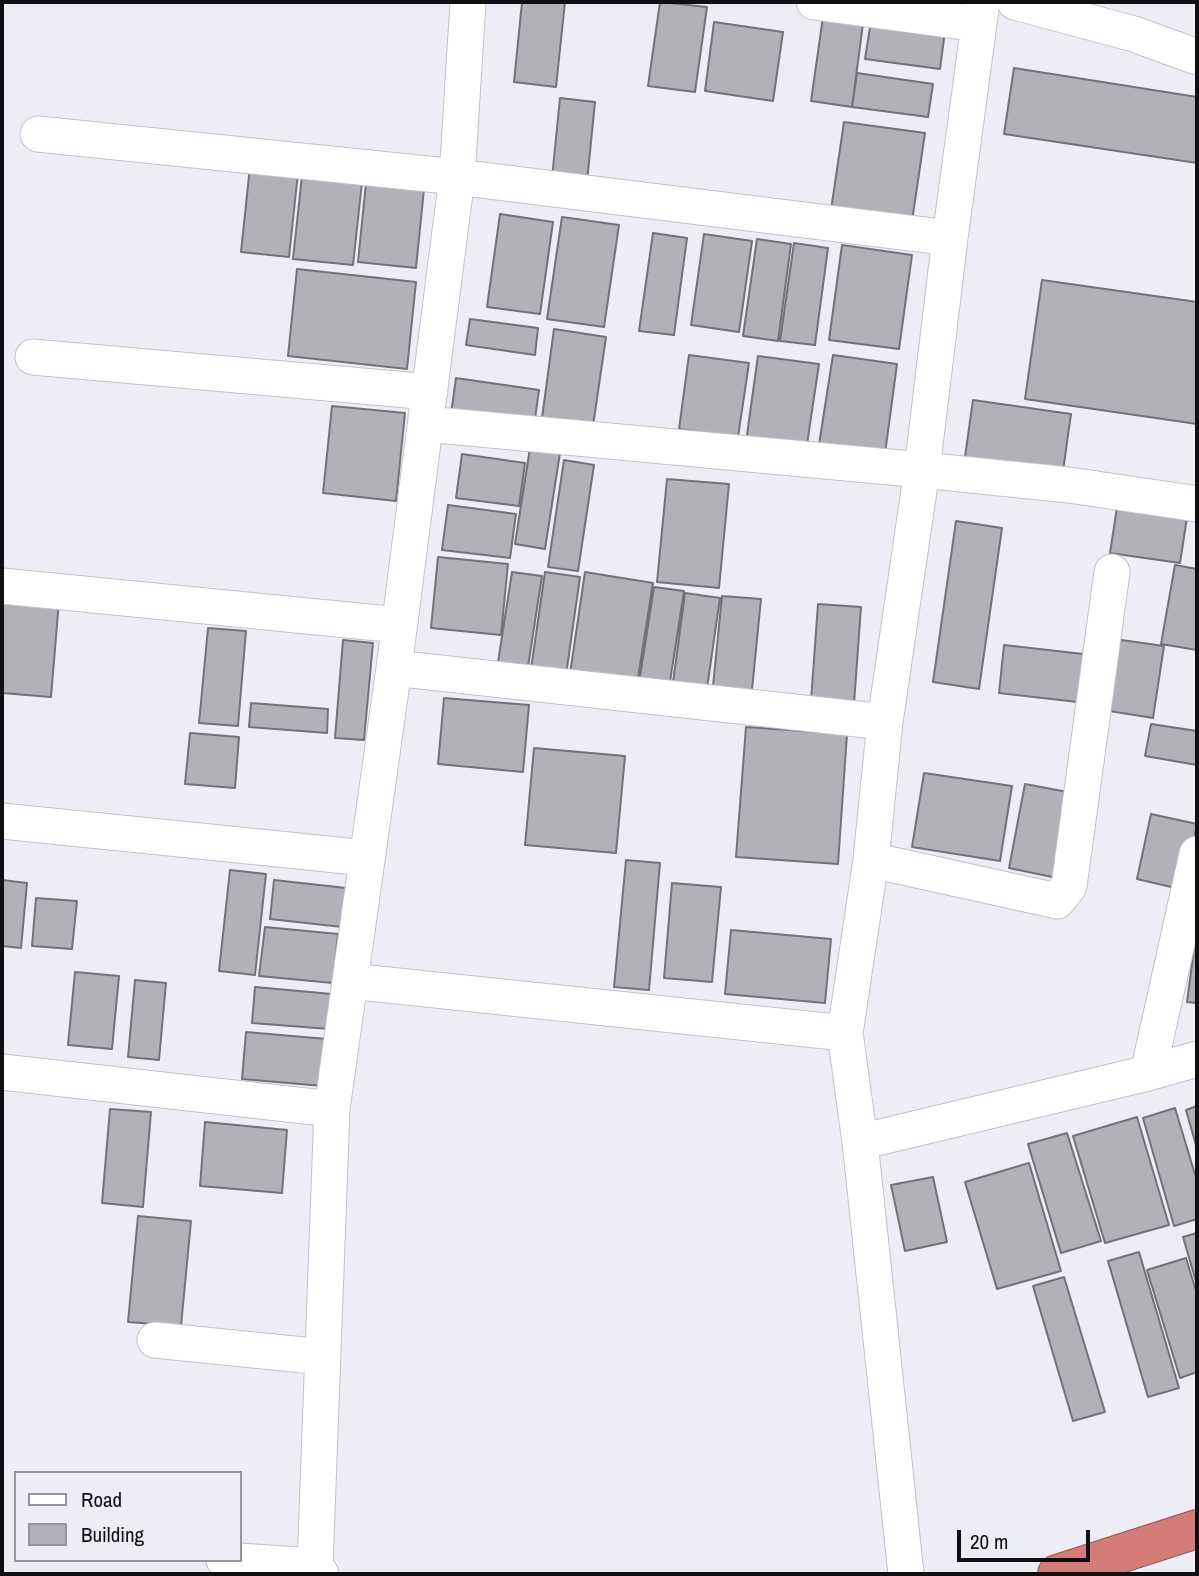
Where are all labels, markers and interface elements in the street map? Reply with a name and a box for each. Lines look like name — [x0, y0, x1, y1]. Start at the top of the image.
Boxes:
legend — [14, 1471, 242, 1562]
text: Road — [81, 1485, 122, 1514]
scale bar — [961, 1516, 1094, 1560]
text: Building — [81, 1520, 144, 1549]
text: 20 m — [970, 1527, 1008, 1556]

